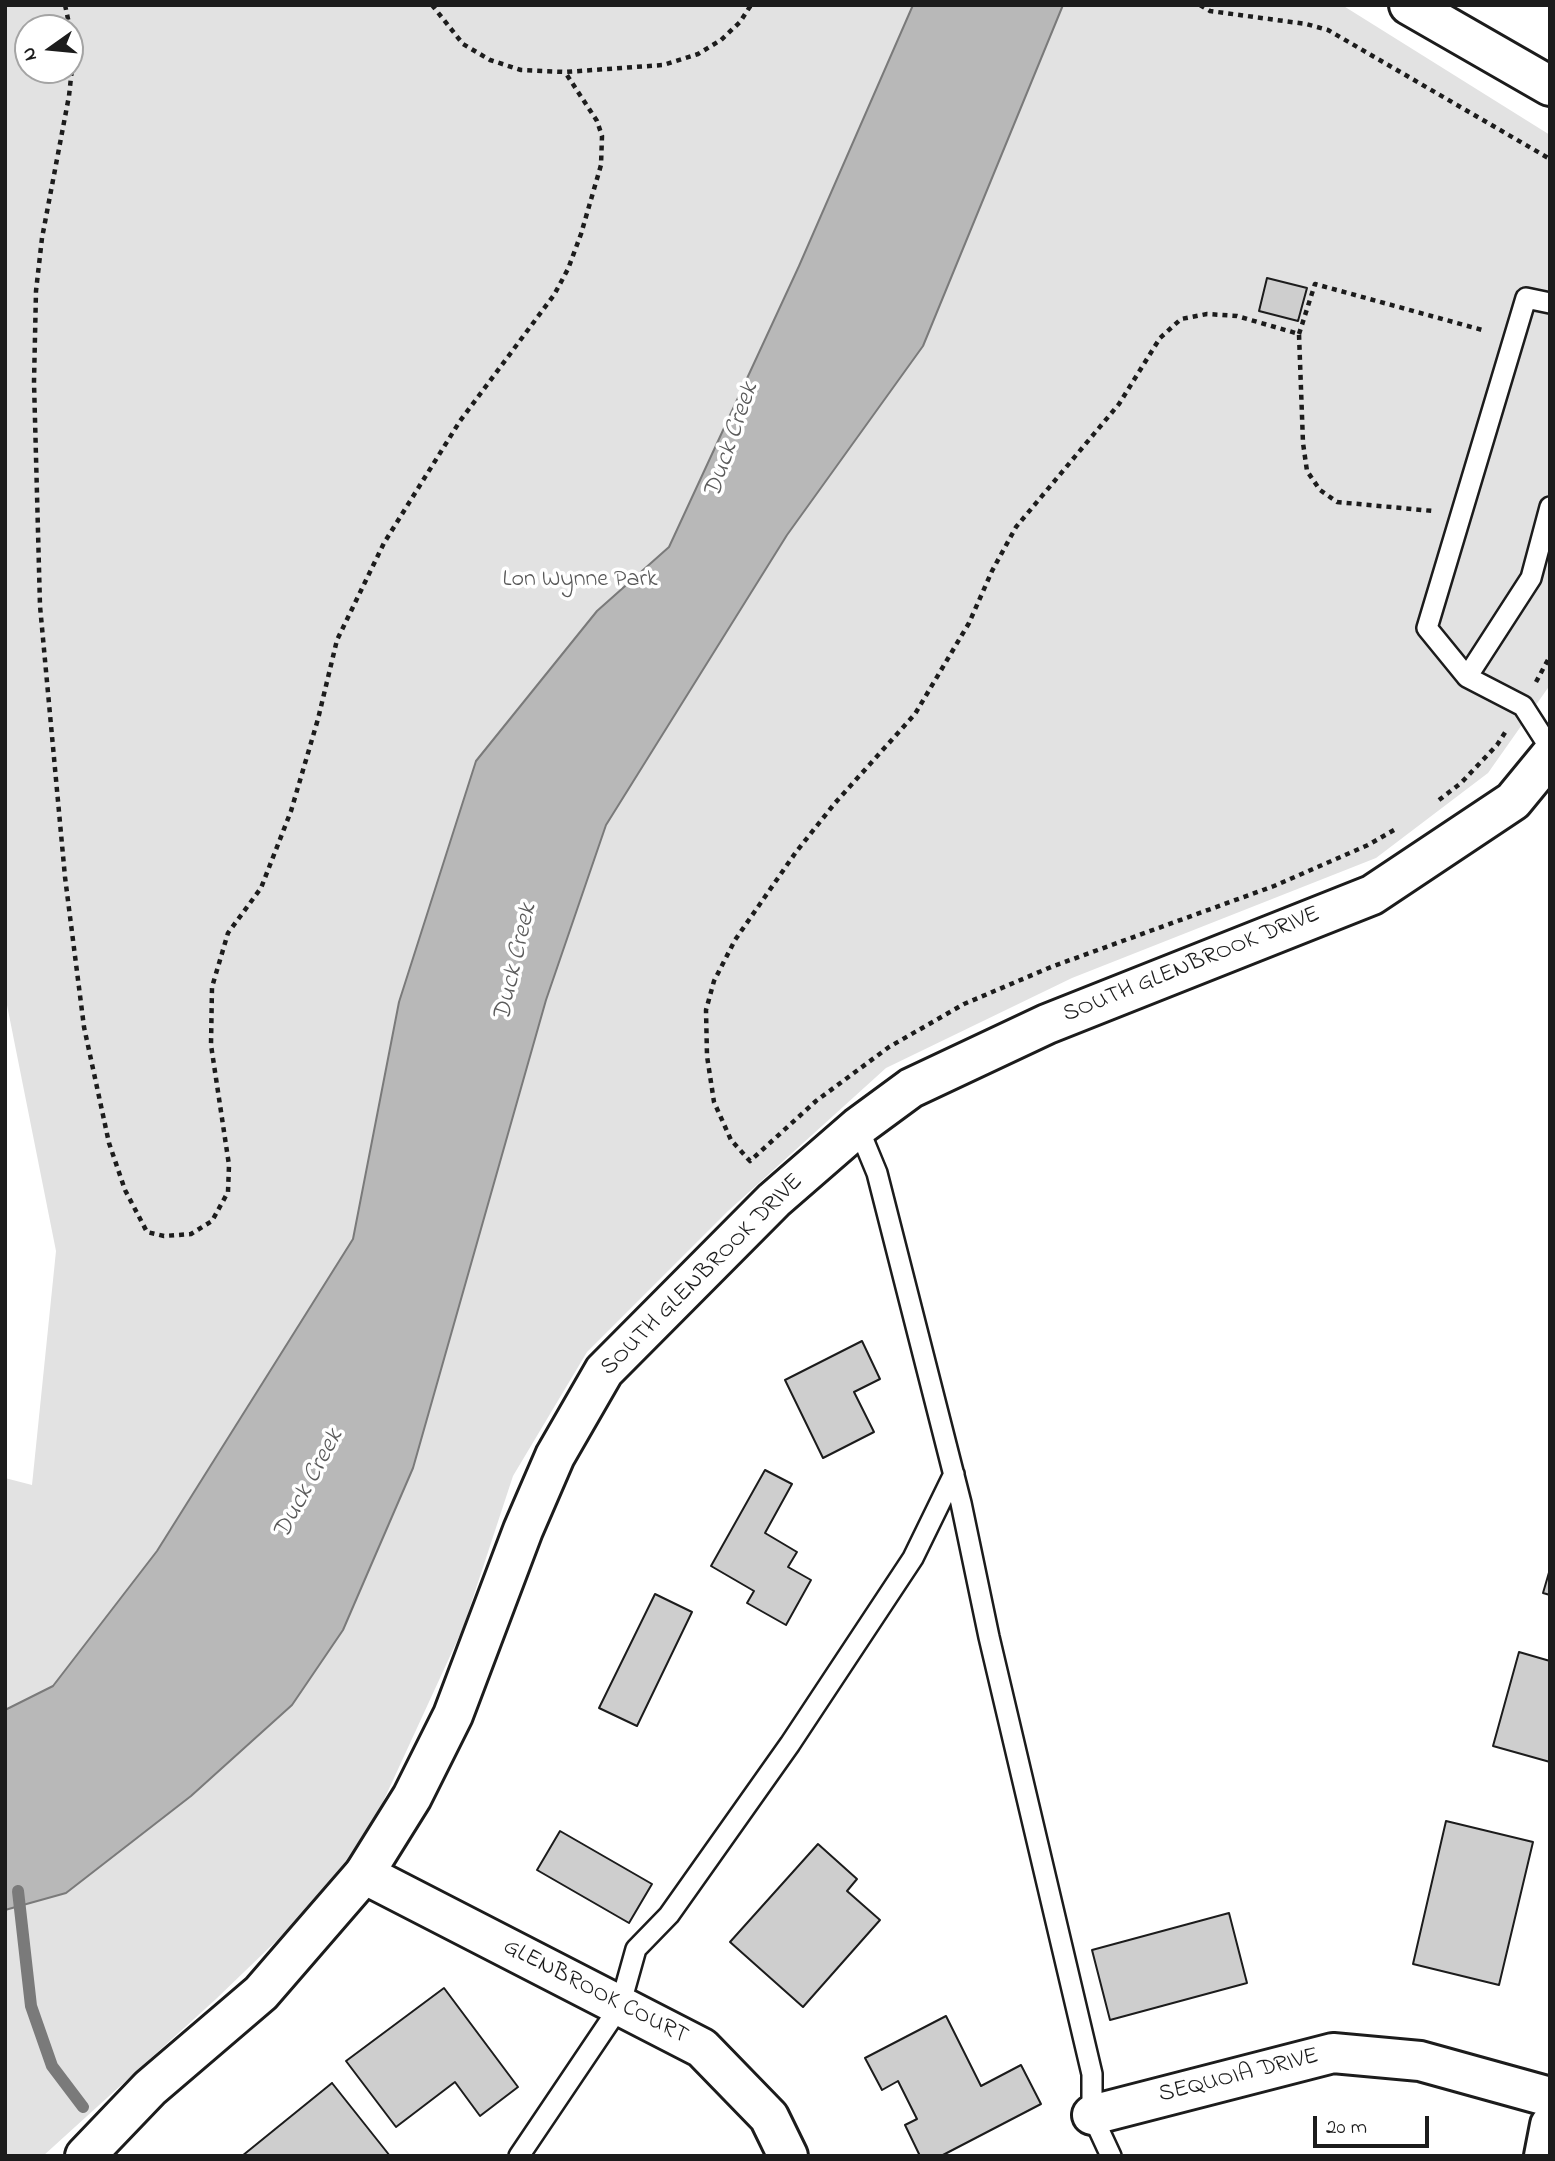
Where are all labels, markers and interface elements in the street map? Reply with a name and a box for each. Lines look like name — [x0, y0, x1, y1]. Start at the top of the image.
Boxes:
north arrow — [14, 14, 84, 84]
text: N — [15, 44, 45, 64]
water label: Duck Creek — [699, 379, 767, 503]
park label: Lon Wynne Park — [503, 567, 657, 595]
water label: Duck Creek — [488, 901, 546, 1025]
street label: SOUTH GLENBROOK DRIVE — [1059, 901, 1325, 1031]
street label: SOUTH GLENBROOK DRIVE — [596, 1169, 810, 1383]
water label: Duck Creek — [268, 1425, 352, 1545]
street label: GLENBROOK COURT — [498, 1934, 692, 2052]
street label: SEQUOIA DRIVE — [1156, 2043, 1322, 2111]
scale bar — [1317, 2102, 1432, 2146]
text: 20 m — [1326, 2113, 1367, 2143]

